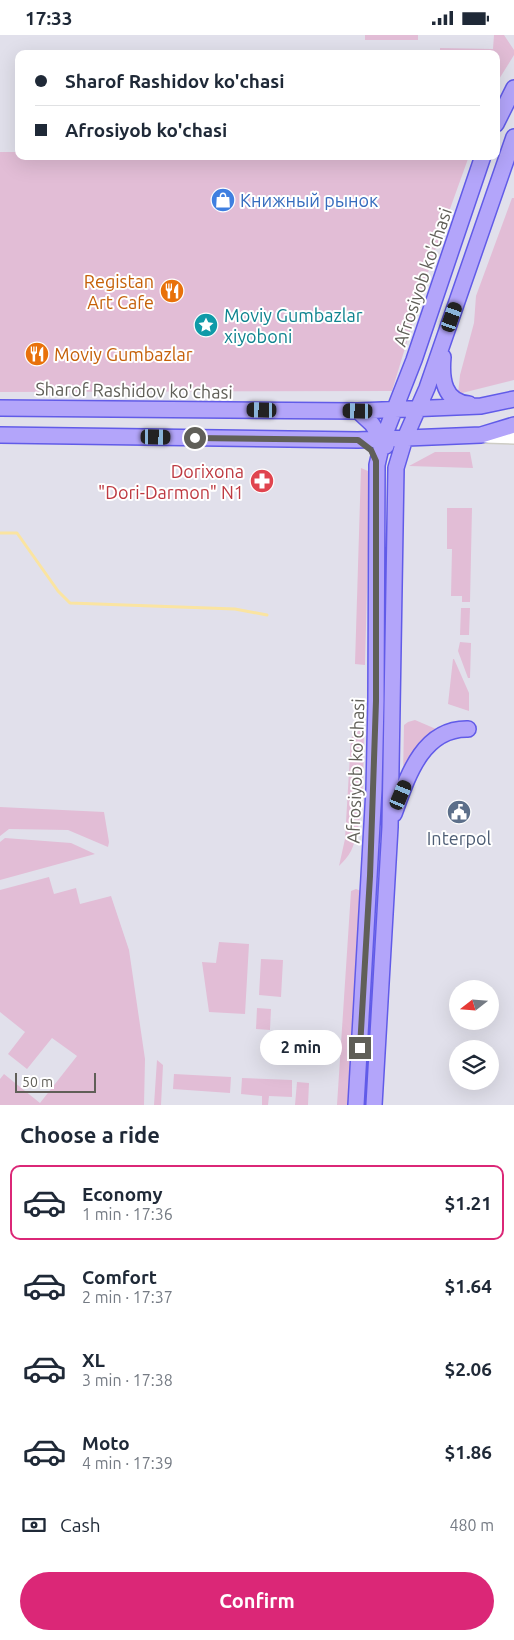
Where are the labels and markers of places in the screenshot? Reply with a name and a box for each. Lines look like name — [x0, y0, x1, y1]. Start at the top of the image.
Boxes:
shop icon: Книжный рынок — [210, 187, 236, 213]
place label: Книжный рынок — [240, 190, 378, 210]
place label: Registan Art Cafe — [84, 271, 154, 312]
restaurant icon: Registan Art Cafe — [159, 278, 185, 304]
place label: Moviy Gumbazlar xiyoboni — [224, 305, 363, 346]
place icon: Moviy Gumbazlar xiyoboni — [193, 312, 219, 338]
restaurant icon: Moviy Gumbazlar — [24, 341, 50, 367]
place label: Moviy Gumbazlar — [54, 344, 193, 364]
place label: Dorixona "Dori-Darmon" N1 — [98, 461, 244, 502]
pharmacy icon: Dorixona "Dori-Darmon" N1 — [249, 468, 275, 494]
public building icon: Interpol — [446, 799, 472, 825]
place label: Interpol — [427, 828, 492, 848]

